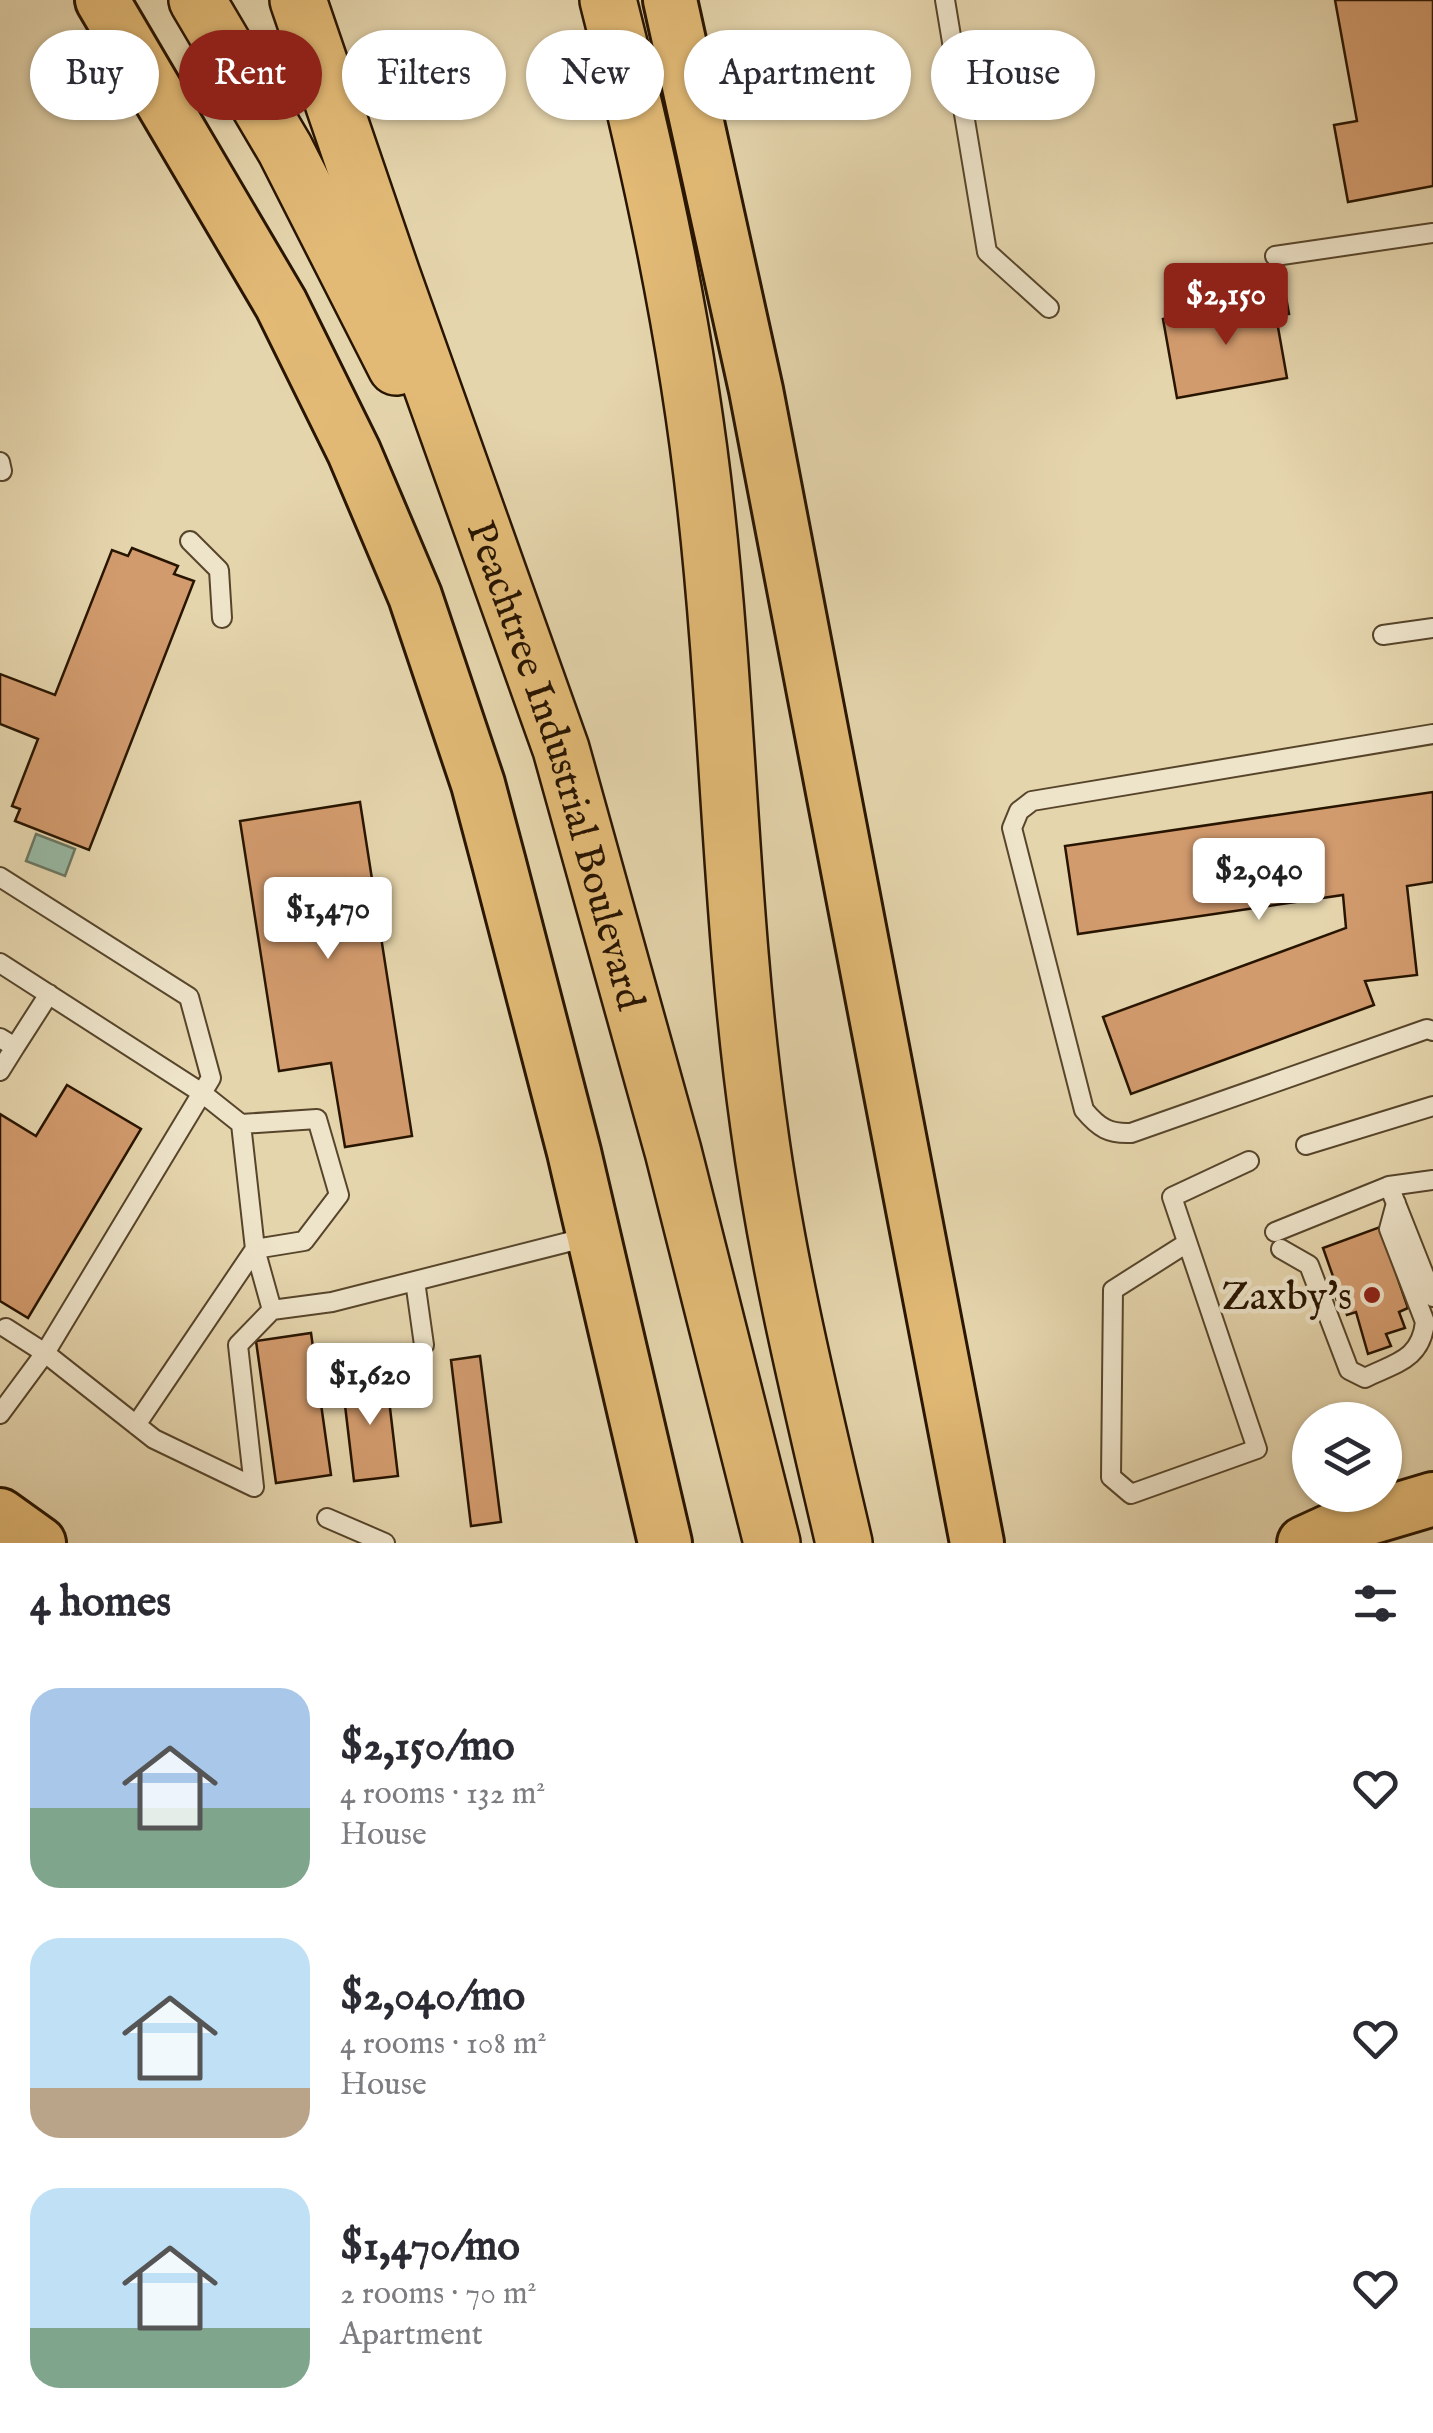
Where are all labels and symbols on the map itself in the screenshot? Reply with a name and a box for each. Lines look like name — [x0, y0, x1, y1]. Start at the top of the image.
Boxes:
pin: $2,150 — [1145, 263, 1307, 348]
street label: Peachtree Industrial Boulevard — [453, 515, 655, 1017]
pin: $2,040 — [1178, 838, 1340, 923]
pin: $1,470 — [247, 877, 409, 962]
place label: Zaxby's — [1222, 1273, 1352, 1324]
marker: Zaxby's — [1361, 1284, 1383, 1306]
pin: $1,620 — [289, 1343, 451, 1428]

